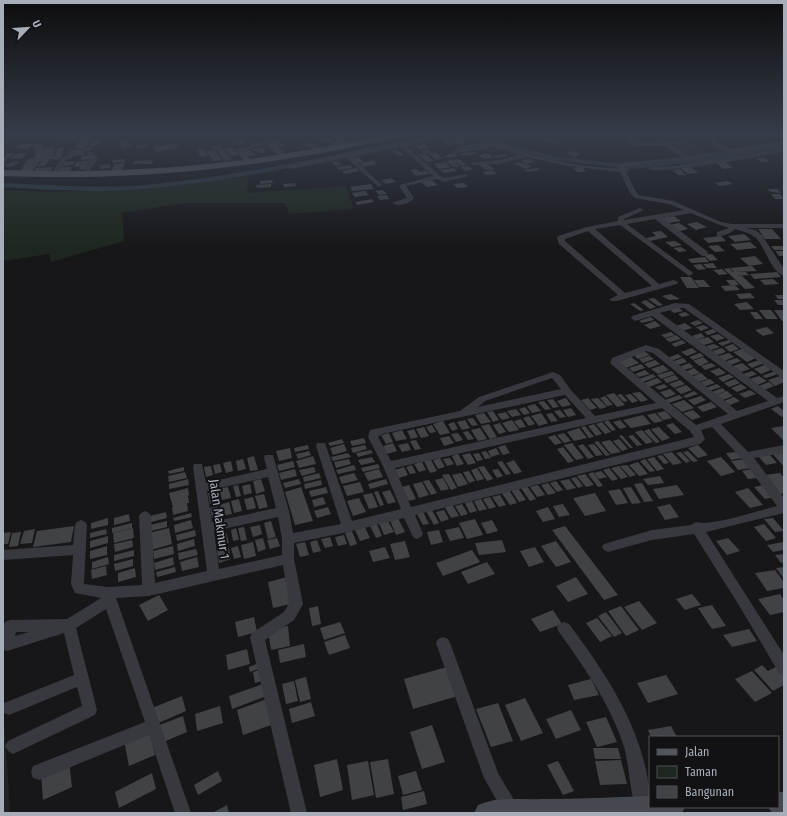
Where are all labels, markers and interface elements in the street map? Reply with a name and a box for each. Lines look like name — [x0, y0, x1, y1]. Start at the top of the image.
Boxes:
north arrow — [8, 8, 48, 48]
text: U — [29, 18, 44, 30]
street label: Jalan Makmur 1 — [206, 478, 233, 560]
legend — [649, 736, 779, 808]
text: Jalan — [685, 745, 709, 759]
text: Taman — [685, 765, 717, 779]
text: Bangunan — [685, 785, 734, 799]

